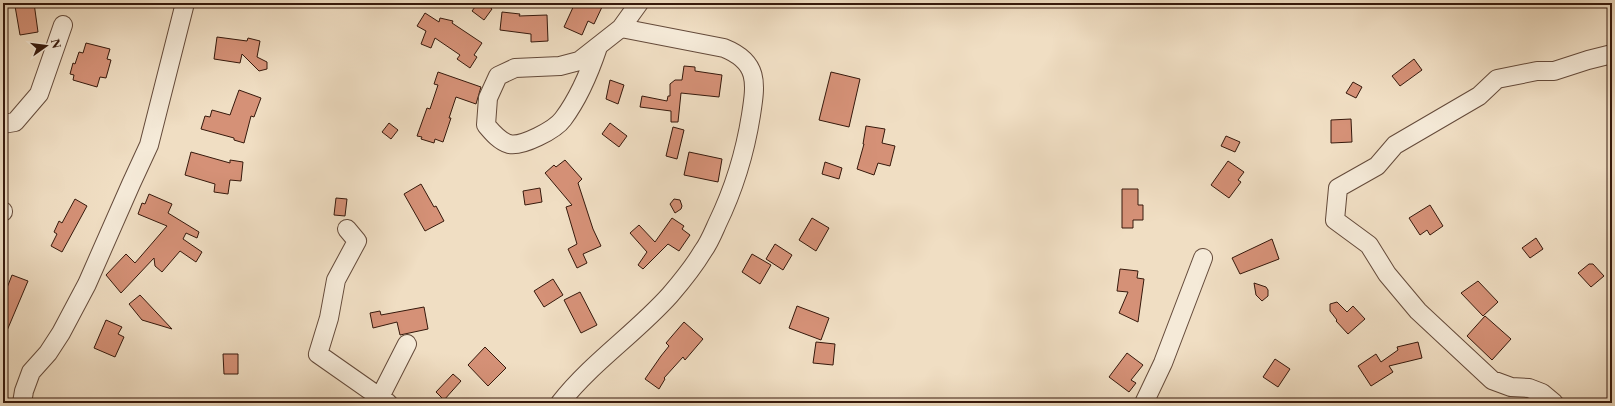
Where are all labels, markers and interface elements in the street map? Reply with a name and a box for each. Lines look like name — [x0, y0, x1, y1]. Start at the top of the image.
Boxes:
north arrow — [26, 26, 66, 66]
text: N — [48, 37, 64, 50]

